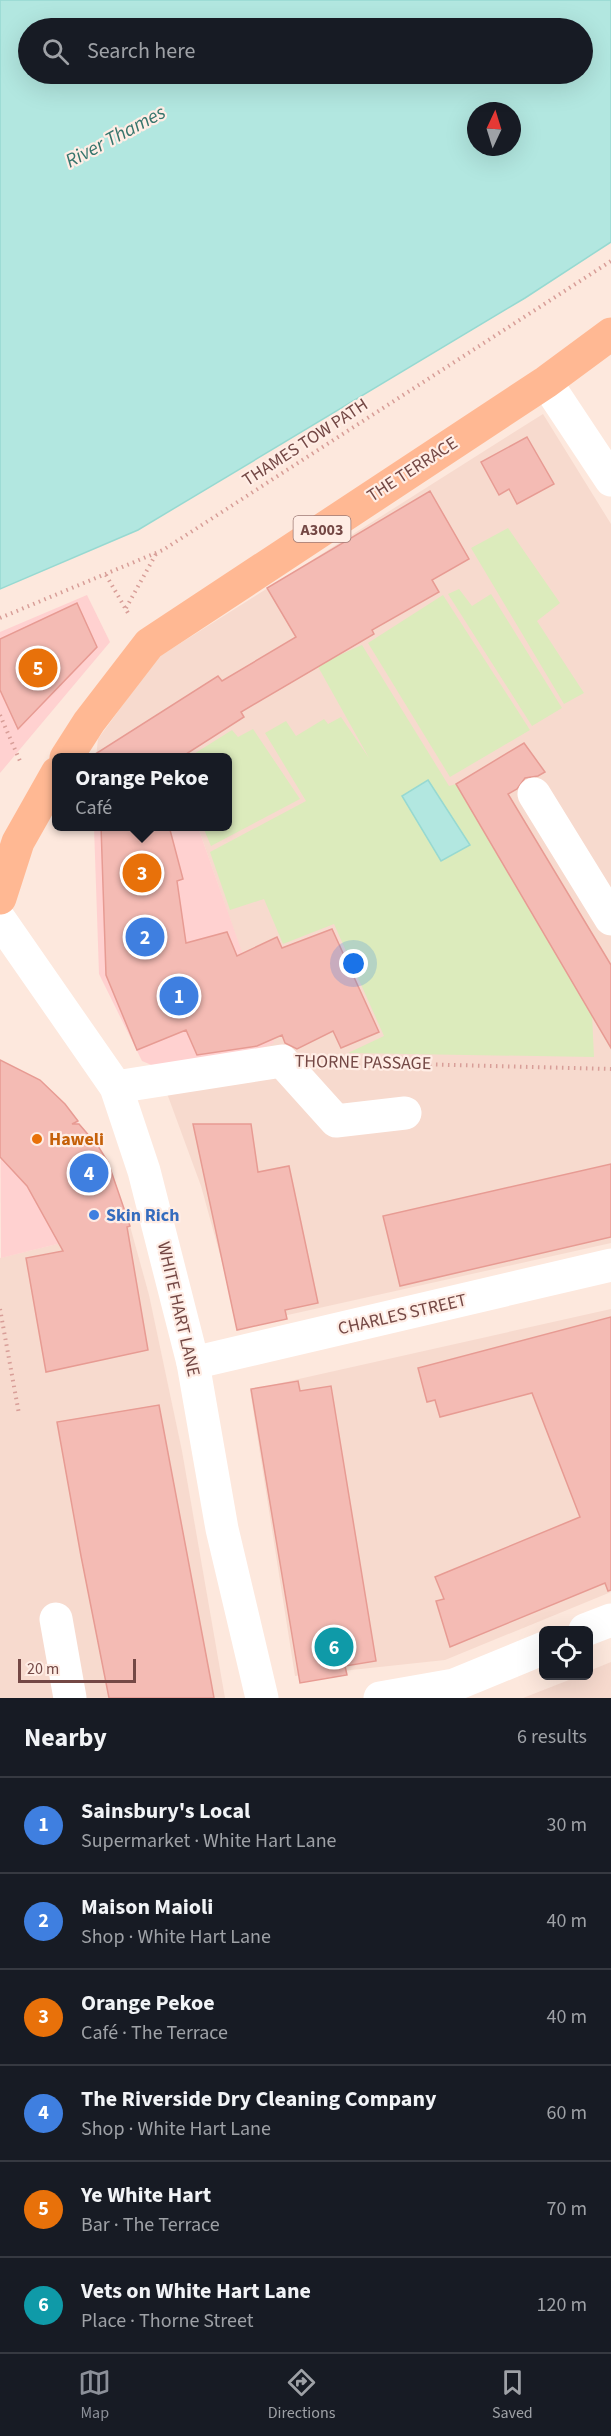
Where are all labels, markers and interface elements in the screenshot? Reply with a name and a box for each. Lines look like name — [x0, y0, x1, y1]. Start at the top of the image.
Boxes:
search box — [18, 18, 593, 84]
icon: search — [39, 35, 72, 68]
text: Search here — [87, 35, 195, 67]
water label: River Thames — [60, 99, 171, 175]
north arrow — [467, 102, 521, 156]
street label: THAMES TOW PATH — [238, 392, 373, 492]
street label: THE TERRACE — [362, 431, 462, 508]
road number: A3003 — [294, 516, 350, 542]
pin: 5 — [18, 646, 57, 690]
popup — [52, 753, 232, 831]
text: Orange Pekoe — [75, 762, 209, 794]
text: Café — [75, 794, 112, 822]
pin: 3 — [122, 850, 162, 896]
pin: 2 — [126, 914, 164, 960]
your location — [339, 949, 368, 978]
pin: 1 — [160, 974, 198, 1018]
street label: THORNE PASSAGE — [294, 1049, 432, 1076]
place label: Haweli — [49, 1127, 104, 1152]
marker: Haweli — [30, 1132, 44, 1146]
pin: 4 — [70, 1150, 109, 1196]
place label: Skin Rich — [106, 1203, 179, 1228]
marker: Skin Rich — [87, 1208, 101, 1222]
street label: WHITE HART LANE — [151, 1239, 206, 1379]
street label: CHARLES STREET — [335, 1287, 469, 1341]
pin: 6 — [314, 1624, 354, 1670]
map controls — [539, 1626, 593, 1680]
button: locate — [539, 1626, 593, 1680]
scale bar — [18, 1656, 136, 1684]
text: 20 m — [27, 1658, 59, 1680]
text: Nearby — [24, 1719, 107, 1756]
text: 6 results — [517, 1723, 587, 1751]
text: Sainsbury's Local — [81, 1795, 250, 1827]
text: 1 — [38, 1811, 49, 1839]
text: 30 m — [547, 1811, 587, 1839]
text: Supermarket · White Hart Lane — [81, 1827, 337, 1855]
text: Maison Maioli — [81, 1891, 213, 1923]
text: 2 — [38, 1907, 49, 1935]
text: 40 m — [547, 1907, 587, 1935]
text: Shop · White Hart Lane — [81, 1923, 271, 1951]
text: Orange Pekoe — [81, 1987, 215, 2019]
text: 3 — [38, 2003, 49, 2031]
text: 40 m — [547, 2003, 587, 2031]
text: Café · The Terrace — [81, 2019, 228, 2047]
text: The Riverside Dry Cleaning Company — [81, 2083, 437, 2115]
text: 4 — [38, 2099, 49, 2127]
text: 60 m — [547, 2099, 587, 2127]
text: Shop · White Hart Lane — [81, 2115, 271, 2143]
text: Ye White Hart — [81, 2179, 211, 2211]
text: 5 — [38, 2195, 49, 2223]
text: 70 m — [547, 2195, 587, 2223]
text: Bar · The Terrace — [81, 2211, 220, 2239]
text: Vets on White Hart Lane — [81, 2275, 311, 2307]
text: 6 — [38, 2291, 49, 2319]
text: 120 m — [537, 2291, 587, 2319]
text: Place · Thorne Street — [81, 2307, 253, 2335]
tab: Map — [78, 2366, 111, 2424]
tab: Directions — [268, 2366, 335, 2424]
tab: Saved — [492, 2366, 533, 2424]

